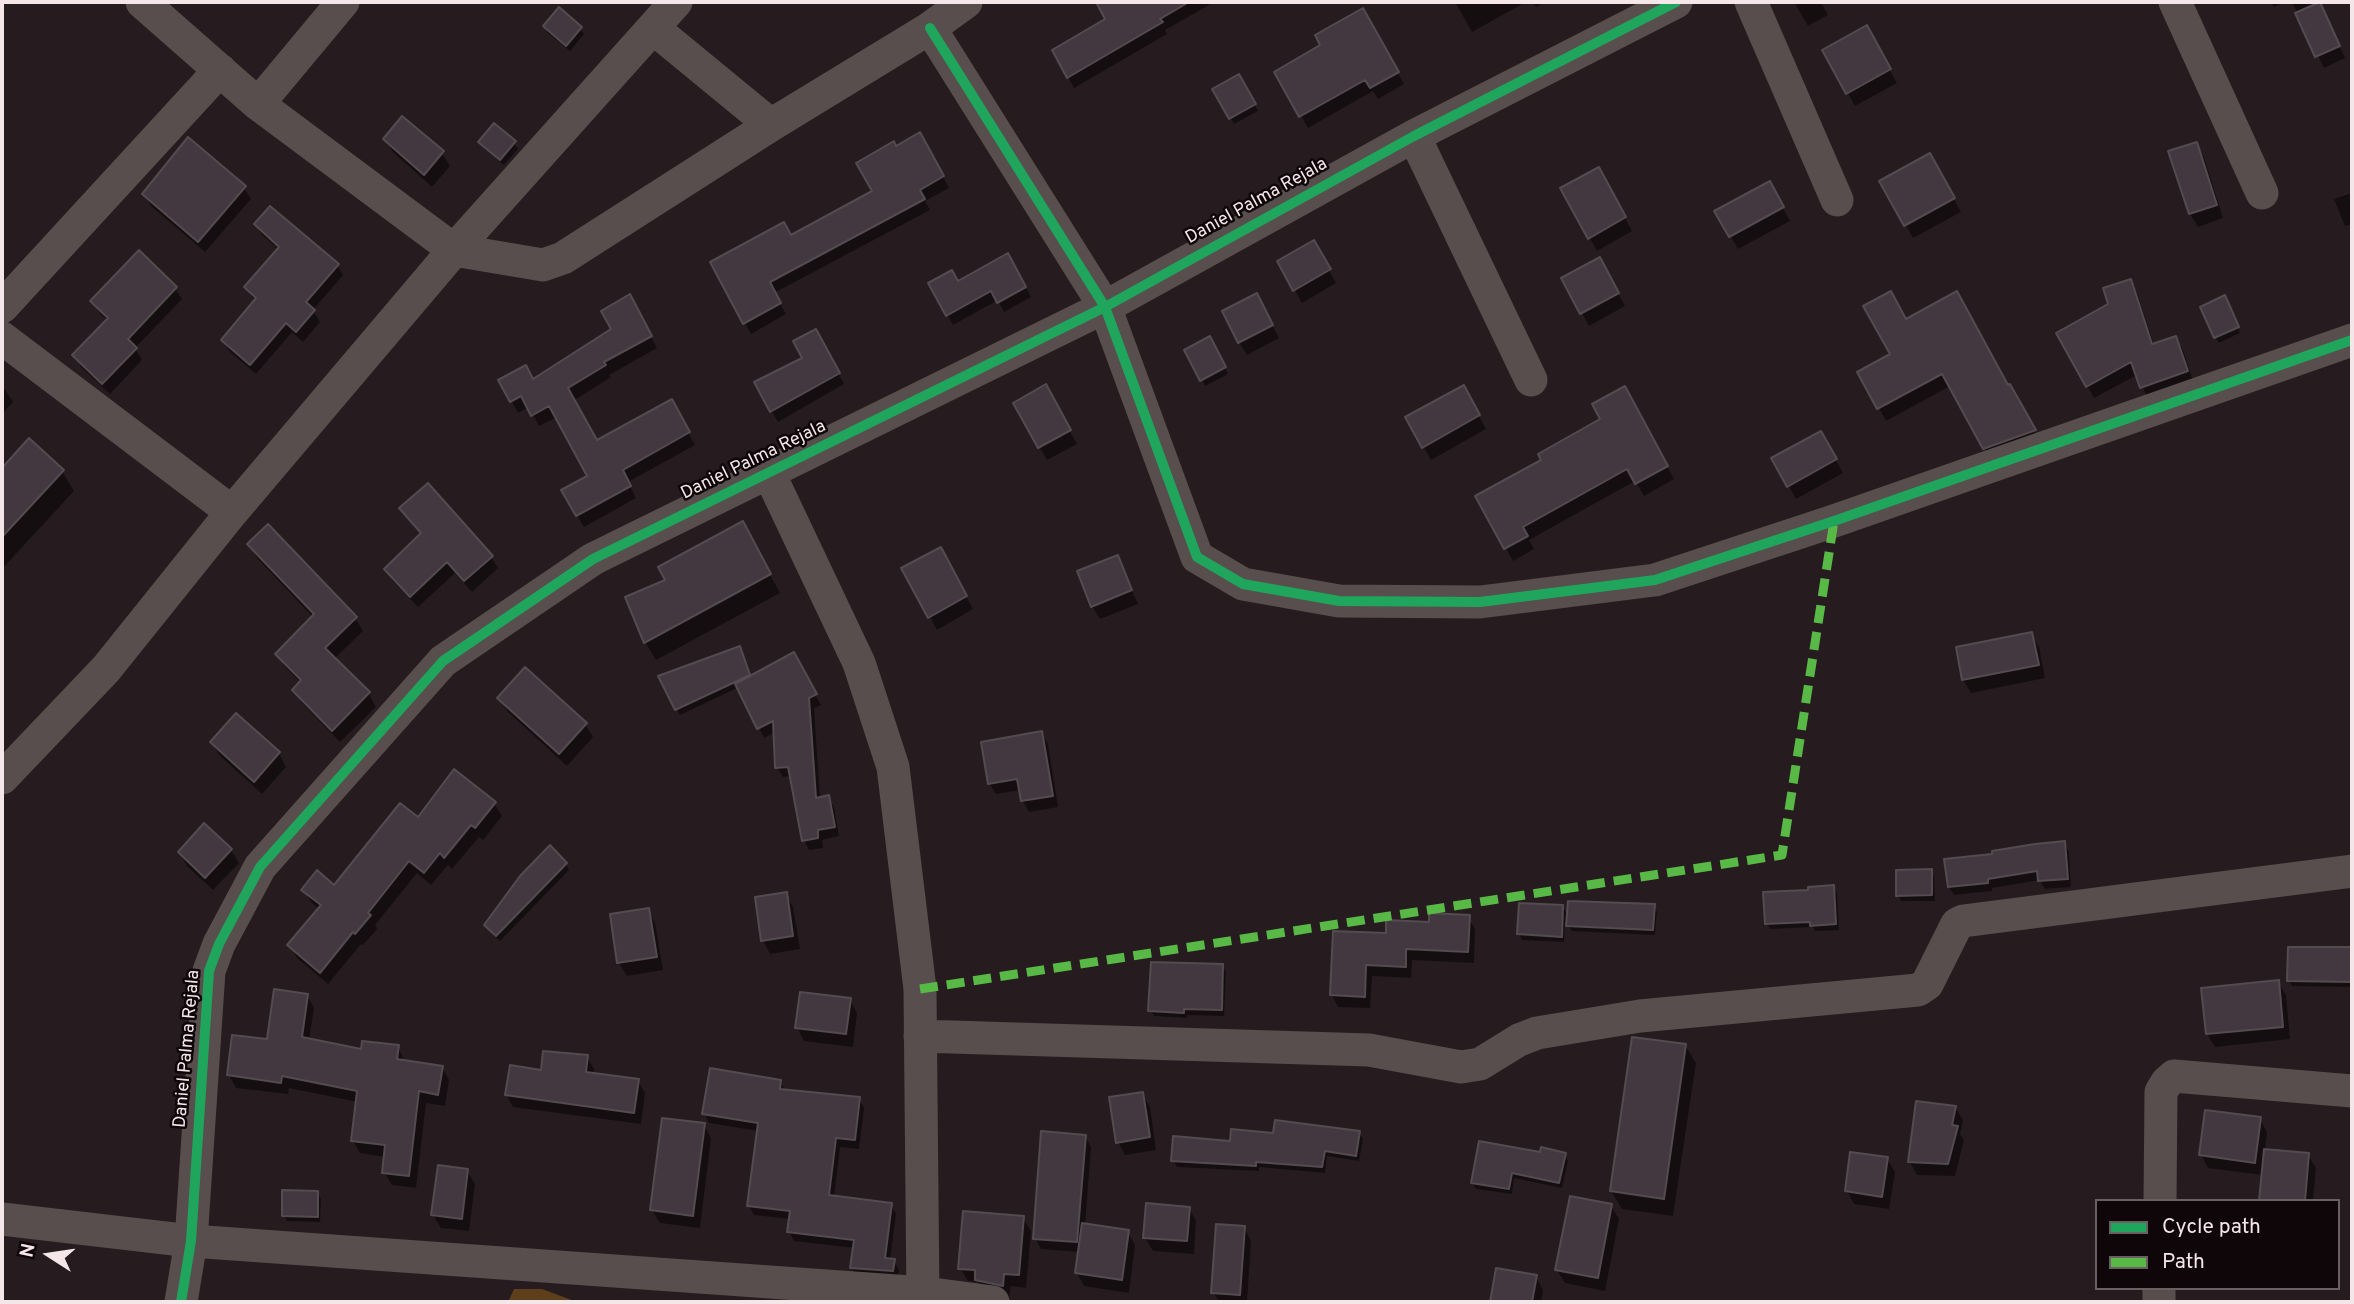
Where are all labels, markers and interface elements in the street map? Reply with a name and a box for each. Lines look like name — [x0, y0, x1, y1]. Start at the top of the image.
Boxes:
street label: Daniel Palma Rejala — [1182, 154, 1332, 250]
street label: Daniel Palma Rejala — [678, 417, 830, 505]
street label: Daniel Palma Rejala — [170, 969, 206, 1129]
legend — [2095, 1199, 2340, 1290]
text: Cycle path — [2162, 1214, 2261, 1241]
north arrow — [14, 1220, 84, 1290]
text: N — [15, 1241, 42, 1260]
text: Path — [2162, 1249, 2205, 1276]

